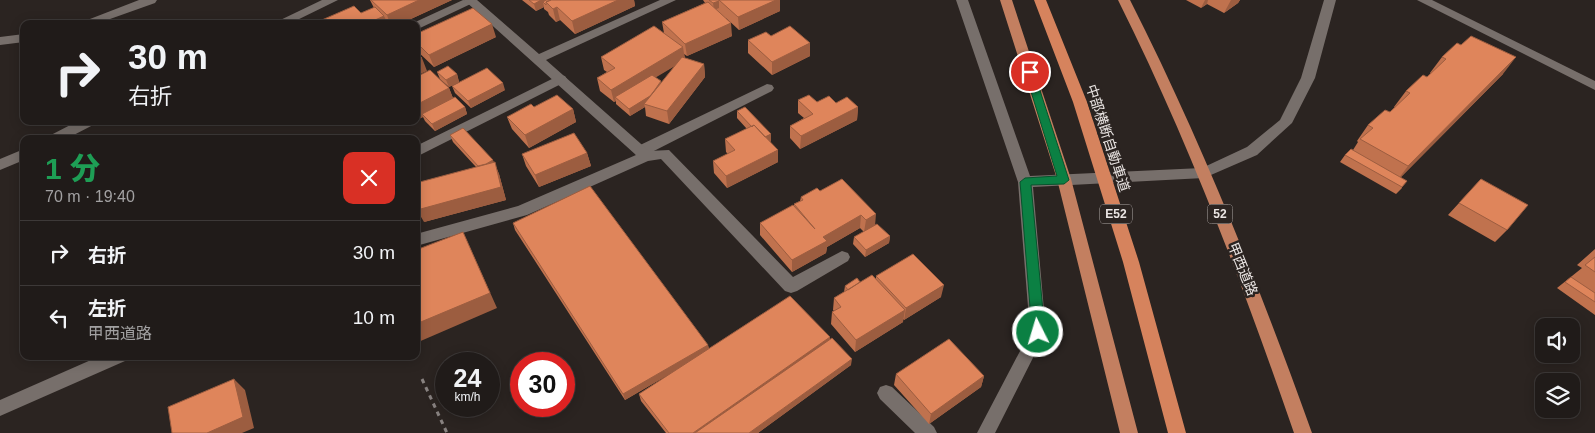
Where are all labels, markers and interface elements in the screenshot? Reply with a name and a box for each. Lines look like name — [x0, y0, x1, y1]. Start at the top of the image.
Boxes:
text: 30 m — [128, 37, 208, 76]
icon: right — [45, 40, 110, 105]
pin — [1009, 51, 1051, 93]
icon: arrive — [1016, 58, 1044, 86]
street label: 中部横断自動車道 — [1083, 82, 1133, 194]
text: 右折 — [128, 84, 172, 109]
text: 1 分 — [45, 152, 100, 185]
button: close — [343, 152, 395, 204]
text: 70 m · 19:40 — [45, 188, 135, 205]
road number: E52 — [1100, 204, 1132, 223]
road number: 52 — [1208, 204, 1232, 223]
icon: right — [45, 239, 73, 267]
street label: 甲西道路 — [1225, 240, 1261, 298]
text: 30 m — [353, 242, 395, 263]
text: 右折 — [88, 245, 126, 266]
text: 左折 — [88, 298, 126, 319]
icon: left — [45, 304, 73, 332]
position arrow — [1011, 305, 1063, 357]
text: 10 m — [353, 307, 395, 328]
map controls — [1535, 318, 1580, 418]
button: sound — [1535, 318, 1580, 363]
text: 甲西道路 — [88, 325, 152, 342]
speed limit sign: 30 — [510, 352, 575, 417]
text: 24 — [454, 364, 481, 392]
button: layers — [1535, 373, 1580, 418]
text: km/h — [454, 390, 481, 404]

